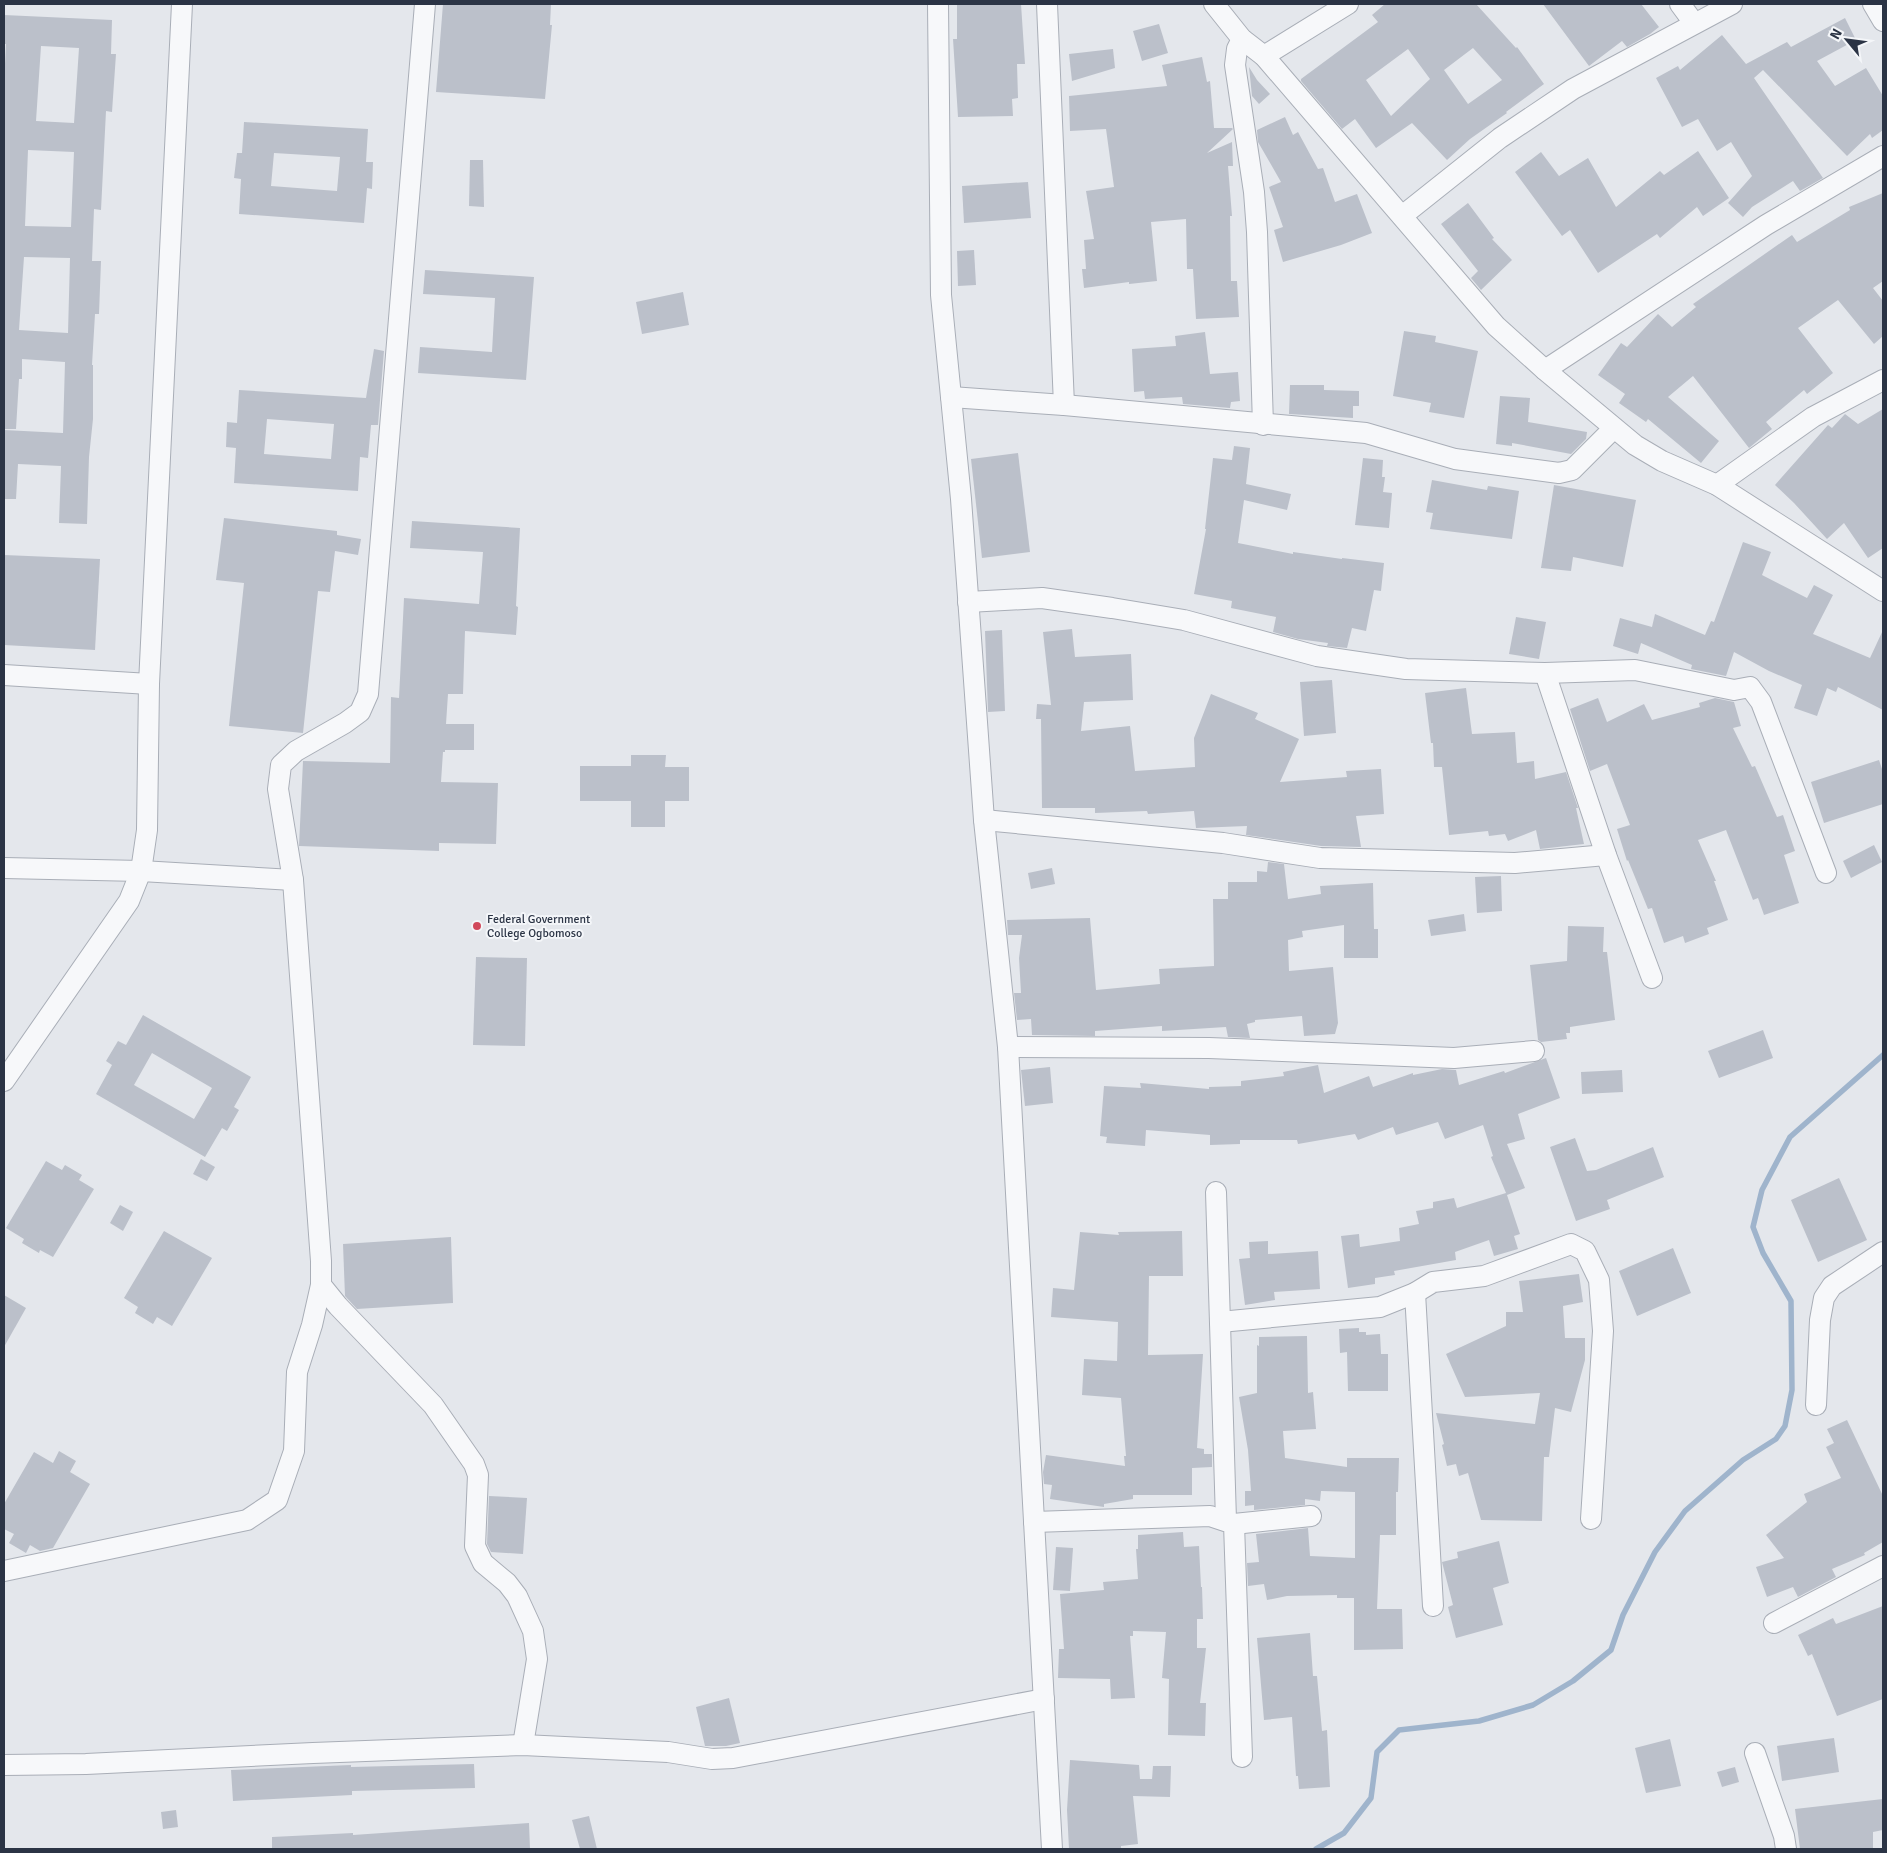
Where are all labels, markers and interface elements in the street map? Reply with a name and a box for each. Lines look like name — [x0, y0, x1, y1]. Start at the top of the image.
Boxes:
north arrow — [1822, 15, 1872, 65]
text: N — [1826, 26, 1846, 42]
place label: Federal Government College Ogbomoso — [487, 912, 590, 941]
marker: Federal Government College Ogbomoso — [471, 920, 483, 932]

